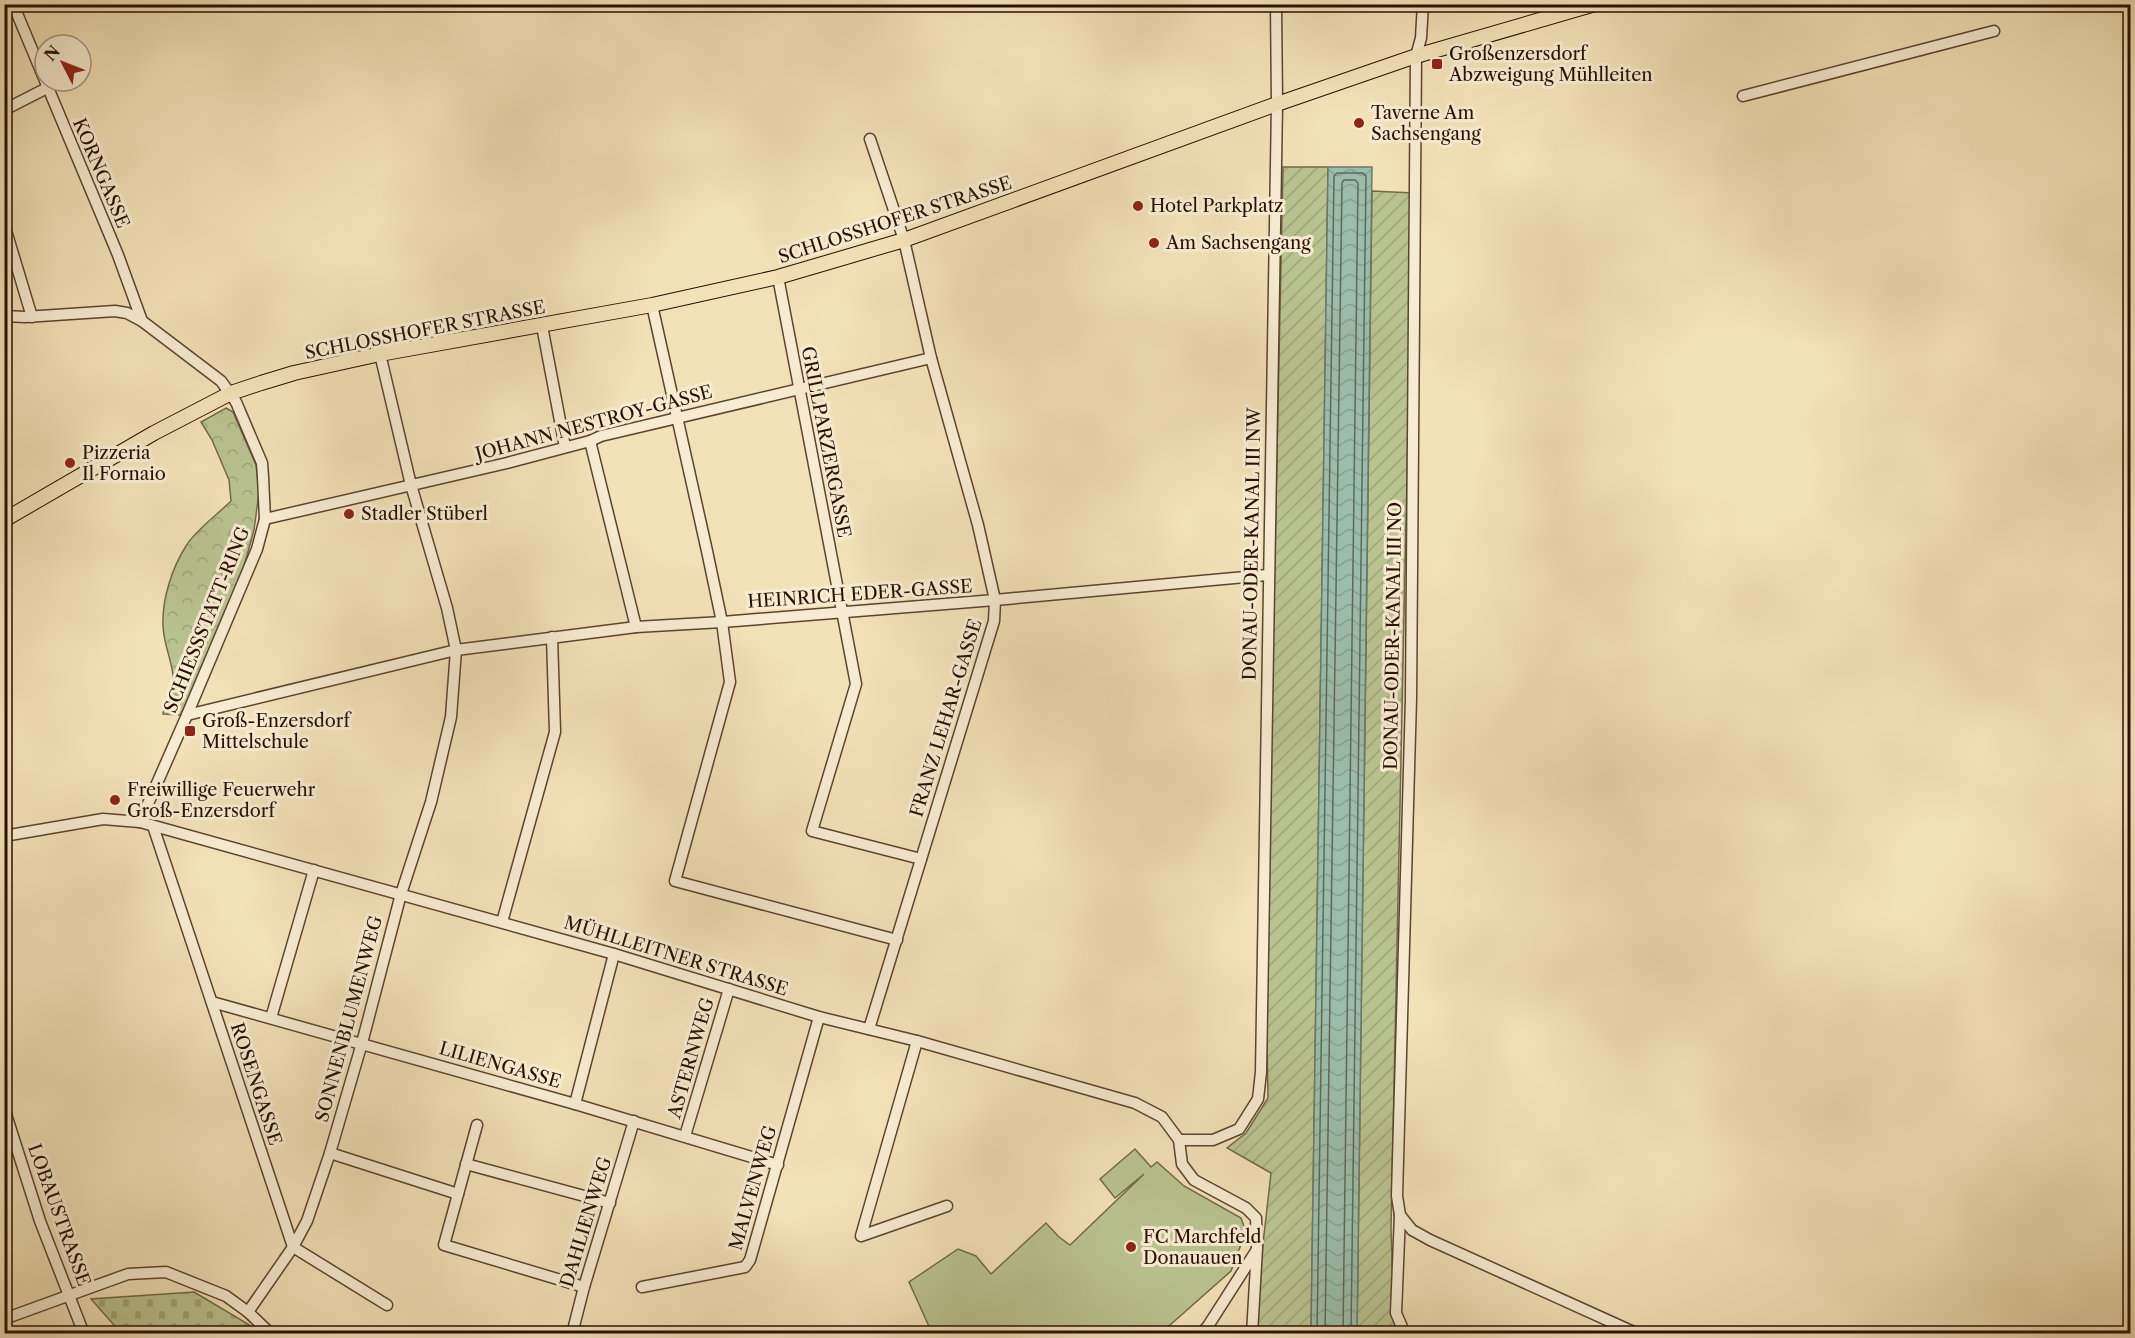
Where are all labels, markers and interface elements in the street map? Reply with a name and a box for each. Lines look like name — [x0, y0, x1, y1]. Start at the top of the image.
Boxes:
north arrow — [33, 33, 93, 93]
text: N — [40, 41, 64, 65]
place label: Großenzersdorf Abzweigung Mühlleiten — [1448, 43, 1653, 86]
marker: Großenzersdorf Abzweigung Mühlleiten — [1430, 57, 1444, 71]
place label: Taverne Am Sachsengang — [1371, 102, 1481, 145]
street label: KORNGASSE — [68, 115, 134, 231]
marker: Taverne Am Sachsengang — [1352, 116, 1366, 130]
street label: SCHLOSSHOFER STRASSE — [775, 172, 1015, 268]
place label: Hotel Parkplatz — [1150, 195, 1283, 217]
marker: Hotel Parkplatz — [1131, 199, 1145, 213]
place label: Am Sachsengang — [1165, 232, 1311, 254]
marker: Am Sachsengang — [1147, 236, 1161, 250]
street label: SCHLOSSHOFER STRASSE — [303, 296, 547, 364]
street label: GRILLPARZERGASSE — [797, 344, 855, 540]
street label: JOHANN NESTROY-GASSE — [470, 381, 715, 466]
street label: DONAU-ODER-KANAL III NW — [1239, 406, 1265, 681]
place label: Pizzeria Il Fornaio — [82, 442, 166, 485]
marker: Pizzeria Il Fornaio — [63, 456, 77, 470]
street label: DONAU-ODER-KANAL III NO — [1380, 502, 1406, 770]
place label: Stadler Stüberl — [361, 503, 488, 525]
marker: Stadler Stüberl — [342, 507, 356, 521]
street label: SCHIESSSTATT-RING — [160, 523, 255, 716]
street label: HEINRICH EDER-GASSE — [747, 575, 973, 613]
street label: FRANZ LEHAR-GASSE — [905, 616, 987, 820]
place label: Groß-Enzersdorf Mittelschule — [202, 710, 352, 753]
marker: Groß-Enzersdorf Mittelschule — [183, 724, 197, 738]
place label: Freiwillige Feuerwehr Groß-Enzersdorf — [127, 779, 316, 822]
marker: Freiwillige Feuerwehr Groß-Enzersdorf — [108, 793, 122, 807]
street label: MÜHLLEITNER STRASSE — [561, 910, 791, 1001]
street label: SONNENBLUMENWEG — [311, 913, 387, 1125]
street label: ASTERNWEG — [663, 995, 719, 1122]
street label: ROSENGASSE — [226, 1020, 286, 1148]
street label: LILIENGASSE — [436, 1037, 564, 1093]
street label: MALVENWEG — [725, 1123, 781, 1253]
street label: LOBAUSTRASSE — [23, 1141, 95, 1289]
street label: DAHLIENWEG — [556, 1154, 616, 1290]
place label: FC Marchfeld Donauauen — [1143, 1226, 1262, 1269]
marker: FC Marchfeld Donauauen — [1124, 1240, 1138, 1254]

